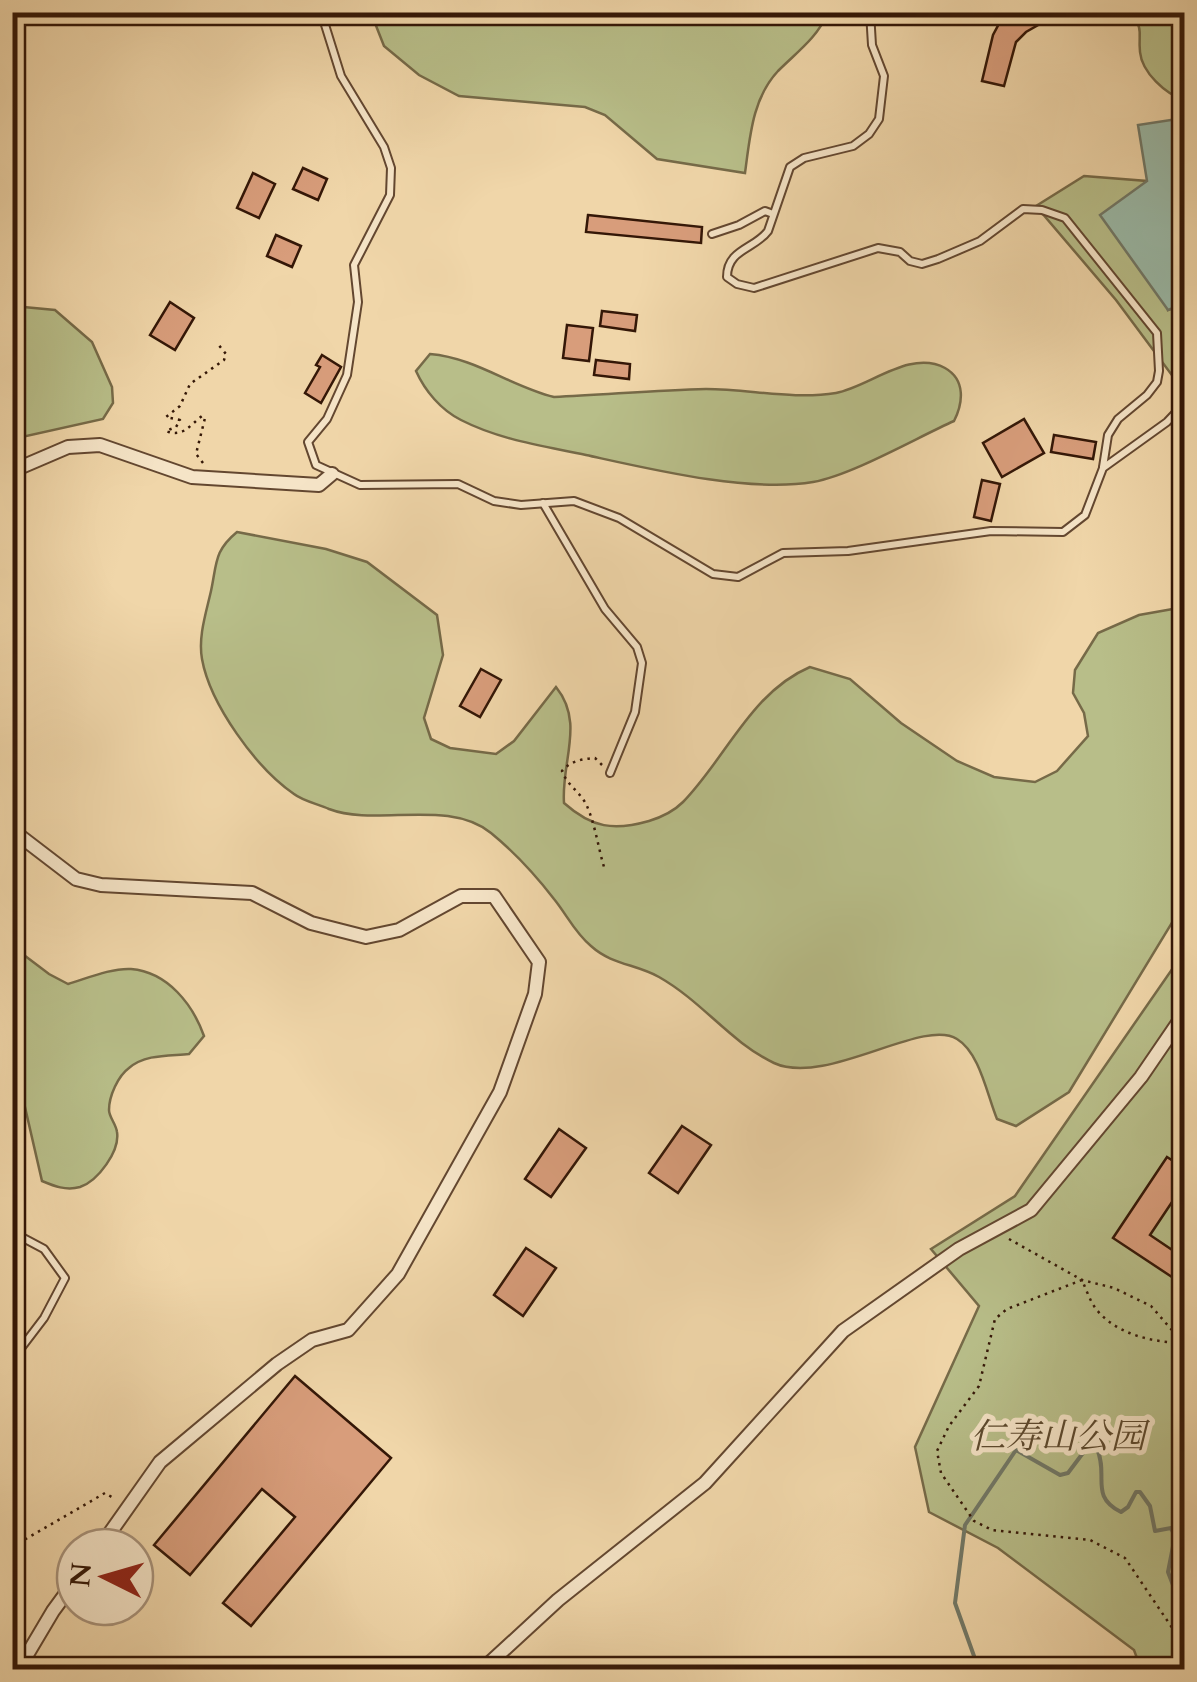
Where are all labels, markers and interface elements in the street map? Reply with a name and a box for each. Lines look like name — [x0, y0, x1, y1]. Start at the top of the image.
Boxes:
park label: 仁寿山公园 — [970, 1413, 1150, 1461]
north arrow — [55, 1527, 155, 1627]
text: N — [61, 1561, 101, 1589]

